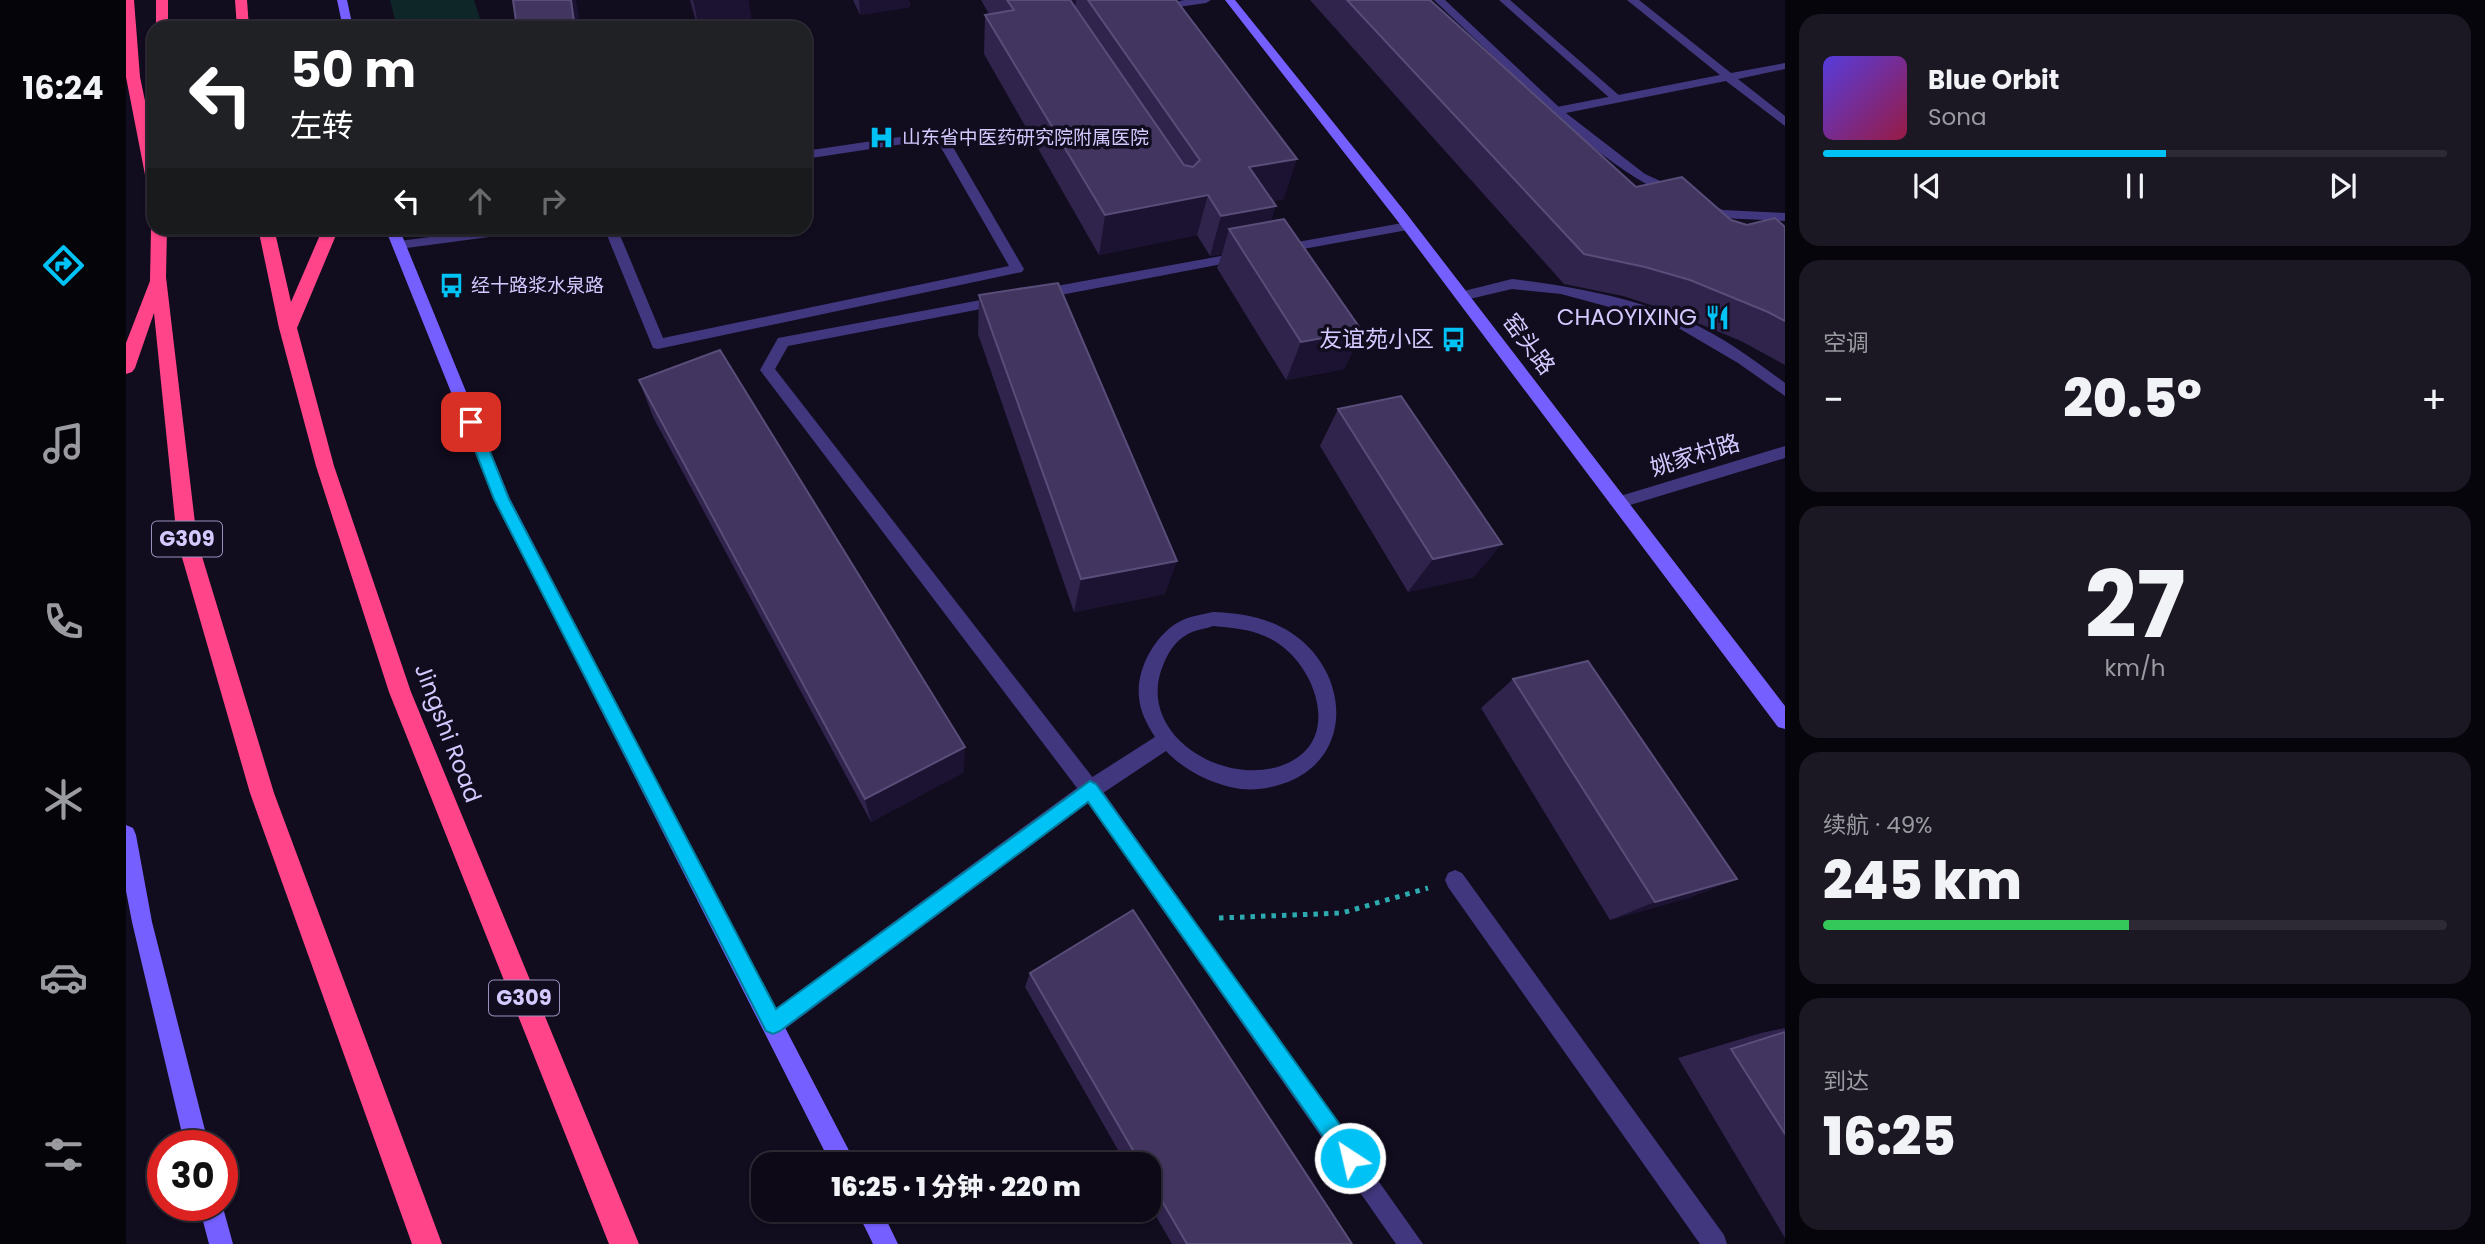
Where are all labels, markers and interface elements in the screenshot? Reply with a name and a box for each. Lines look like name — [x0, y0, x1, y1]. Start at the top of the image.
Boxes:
text: 50 m — [290, 36, 416, 104]
icon: left — [175, 49, 266, 140]
text: Blue Orbit — [1928, 62, 2059, 98]
text: 16:24 — [22, 65, 104, 110]
text: Sona — [1928, 101, 1987, 133]
text: 左转 — [290, 103, 354, 148]
hospital icon: 山东省中医药研究院附属医院 — [868, 123, 896, 151]
place label: 山东省中医药研究院附属医院 — [902, 124, 1149, 151]
icon: previous — [1908, 167, 1946, 205]
icon: pause — [2116, 167, 2154, 205]
icon: next — [2324, 167, 2362, 205]
icon: left — [388, 182, 426, 220]
icon: ahead — [461, 182, 499, 220]
icon: right — [534, 182, 572, 220]
icon: directions — [39, 241, 88, 290]
bus stop icon: 经十路浆水泉路 — [437, 271, 465, 299]
place label: 经十路浆水泉路 — [471, 272, 604, 299]
place label: CHAOYIXING — [1557, 301, 1697, 333]
restaurant icon: CHAOYIXING — [1703, 303, 1731, 331]
street label: 窑头路 — [1495, 307, 1563, 381]
place label: 友谊苑小区 — [1319, 323, 1434, 355]
bus stop icon: 友谊苑小区 — [1440, 325, 1468, 353]
text: 空调 — [1823, 327, 1869, 359]
text: 20.5° — [2063, 362, 2202, 435]
text: − — [1823, 373, 1844, 426]
text: + — [2421, 373, 2447, 426]
pin — [441, 392, 501, 452]
icon: arrive — [452, 403, 490, 441]
icon: music — [39, 419, 88, 468]
street label: 姚家村路 — [1646, 426, 1744, 484]
road number: G309 — [152, 522, 222, 556]
text: 27 — [2085, 541, 2185, 669]
icon: phone — [39, 597, 88, 646]
text: km/h — [2104, 652, 2166, 684]
street label: Jingshi Road — [407, 659, 489, 807]
icon: climate — [39, 775, 88, 824]
text: 续航 · 49% — [1823, 809, 1933, 841]
text: 245 km — [1823, 844, 2022, 917]
icon: car — [39, 953, 88, 1002]
road number: G309 — [489, 981, 559, 1016]
text: 到达 — [1823, 1065, 1869, 1097]
text: 16:25 — [1823, 1100, 1956, 1173]
position arrow — [1313, 1121, 1387, 1195]
icon: filters — [39, 1130, 88, 1179]
speed limit sign: 30 — [147, 1130, 238, 1221]
text: 16:25 · 1 分钟 · 220 m — [831, 1169, 1081, 1205]

